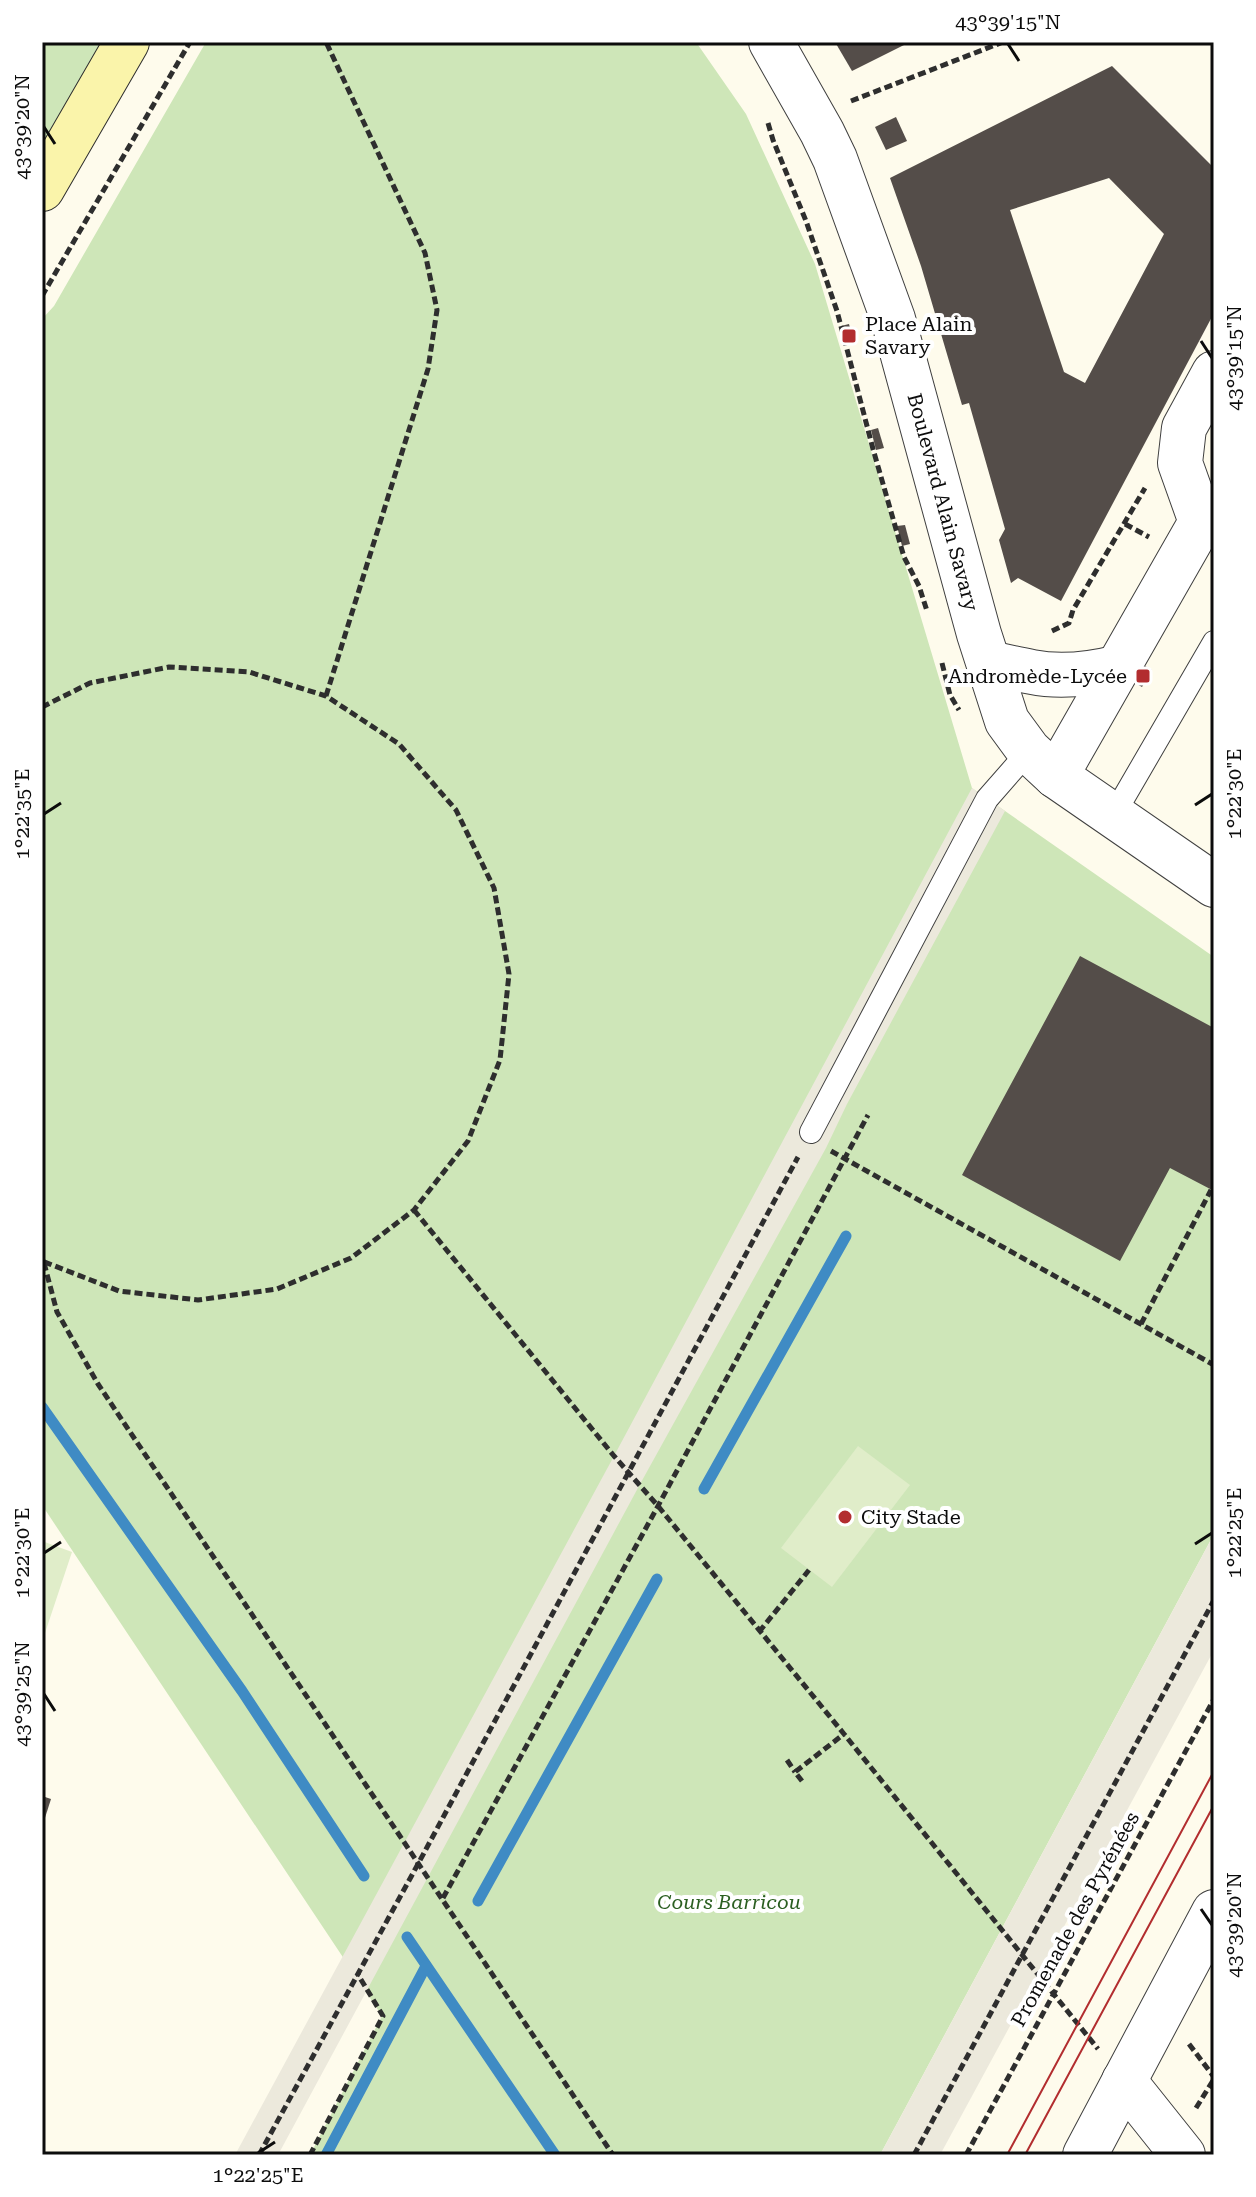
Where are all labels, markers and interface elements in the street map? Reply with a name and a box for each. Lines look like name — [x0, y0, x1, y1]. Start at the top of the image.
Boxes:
text: 43°39'15"N — [955, 10, 1061, 34]
text: 43°39'20"N — [10, 74, 34, 180]
text: 43°39'15"N — [1222, 305, 1246, 411]
place label: Place Alain Savary — [865, 312, 972, 359]
marker: Place Alain Savary — [840, 327, 858, 345]
street label: Boulevard Alain Savary — [902, 391, 984, 614]
place label: Andromède-Lycée — [948, 664, 1127, 688]
marker: Andromède-Lycée — [1134, 667, 1152, 685]
text: 1°22'30"E — [1222, 749, 1246, 839]
text: 1°22'35"E — [10, 769, 34, 859]
text: 1°22'25"E — [1222, 1488, 1246, 1578]
place label: City Stade — [861, 1505, 961, 1529]
text: 1°22'30"E — [10, 1508, 34, 1598]
marker: City Stade — [836, 1508, 854, 1526]
text: 43°39'25"N — [10, 1641, 34, 1747]
street label: Promenade des Pyrénées — [1006, 1807, 1144, 2031]
text: 43°39'20"N — [1222, 1872, 1246, 1978]
park label: Cours Barricou — [657, 1890, 801, 1914]
text: 1°22'25"E — [213, 2163, 303, 2187]

